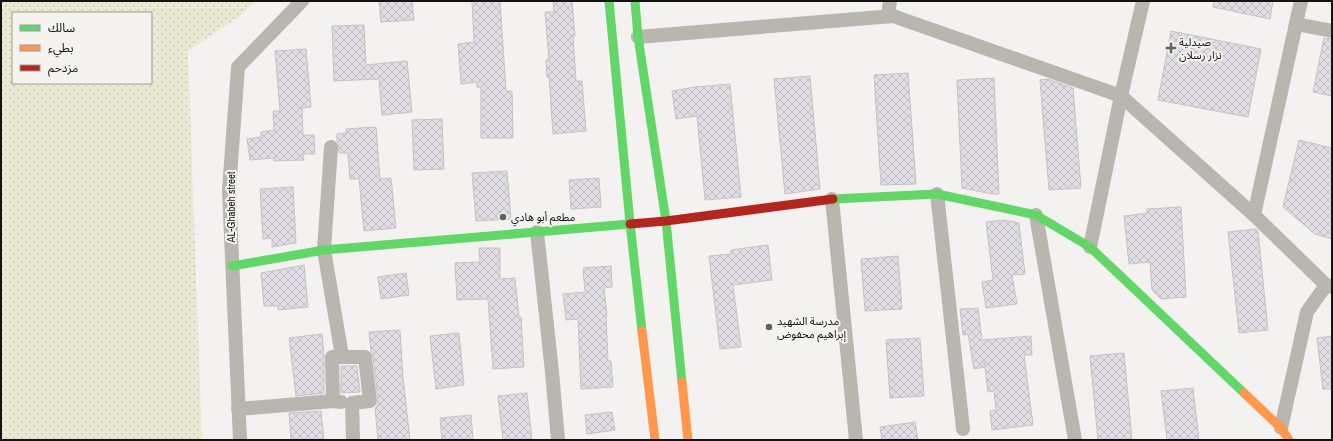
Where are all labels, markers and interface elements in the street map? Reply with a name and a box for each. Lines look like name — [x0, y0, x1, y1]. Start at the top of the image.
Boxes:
legend — [12, 12, 152, 84]
text: سالك — [48, 20, 75, 36]
place label: صيدلية نزار رسلان — [1179, 35, 1222, 62]
text: بطيء — [48, 40, 74, 58]
marker: صيدلية نزار رسلان — [1166, 43, 1176, 53]
text: مزدحم — [48, 60, 78, 77]
street label: AL-Ghabeh street — [224, 171, 238, 244]
place label: مطعم أبو هادي — [511, 210, 576, 227]
marker: مطعم أبو هادي — [498, 212, 508, 222]
place label: مدرسة الشهيد إبراهيم محفوض — [777, 314, 847, 343]
marker: مدرسة الشهيد إبراهيم محفوض — [764, 322, 774, 332]

